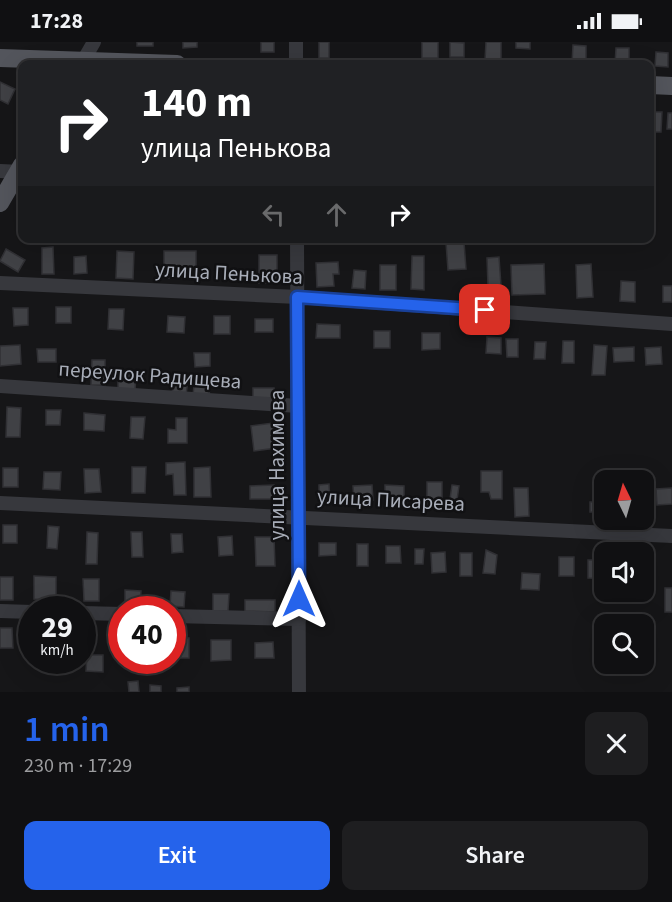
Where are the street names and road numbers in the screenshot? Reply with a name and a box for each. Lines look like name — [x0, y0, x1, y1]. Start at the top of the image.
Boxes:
street label: улица Пенькова — [154, 254, 304, 292]
street label: переулок Радищева — [58, 354, 242, 396]
street label: улица Нахимова — [262, 390, 292, 540]
street label: улица Писарева — [316, 481, 466, 519]

